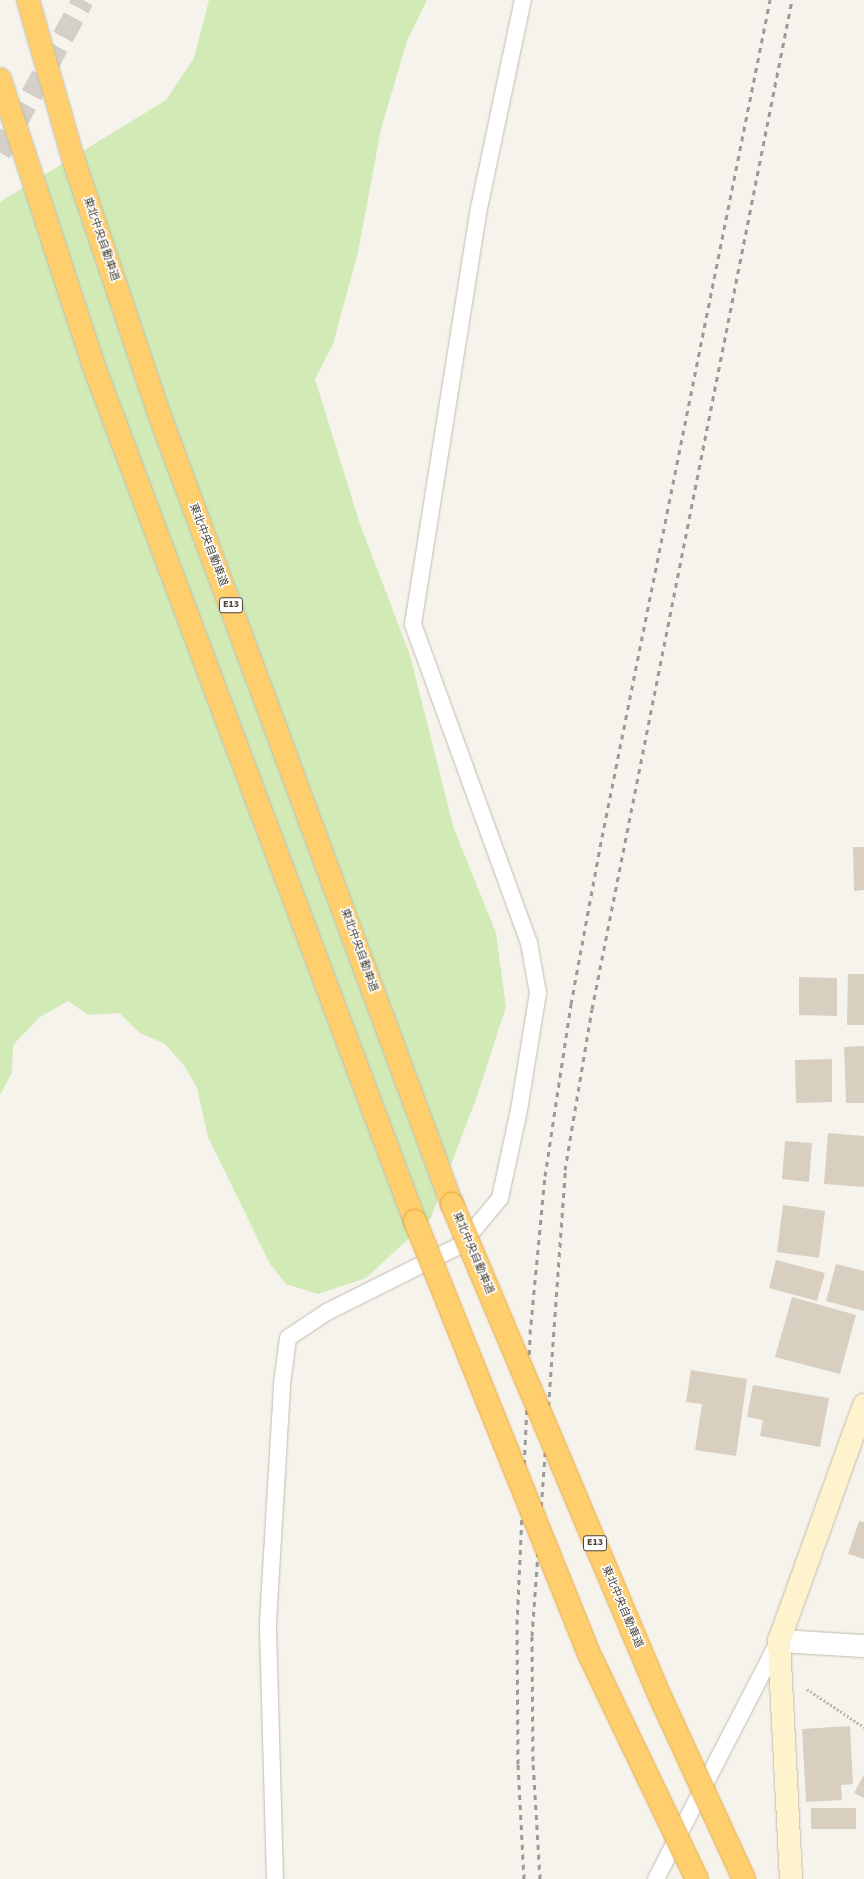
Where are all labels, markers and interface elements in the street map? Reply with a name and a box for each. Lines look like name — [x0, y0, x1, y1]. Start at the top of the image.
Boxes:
street label: 東北中央自動車道 — [80, 195, 122, 283]
street label: 東北中央自動車道 — [186, 502, 230, 588]
road number: E13 — [218, 597, 244, 613]
street label: 東北中央自動車道 — [338, 906, 380, 994]
street label: 東北中央自動車道 — [450, 1210, 496, 1296]
road number: E13 — [582, 1535, 608, 1551]
street label: 東北中央自動車道 — [599, 1564, 645, 1650]

